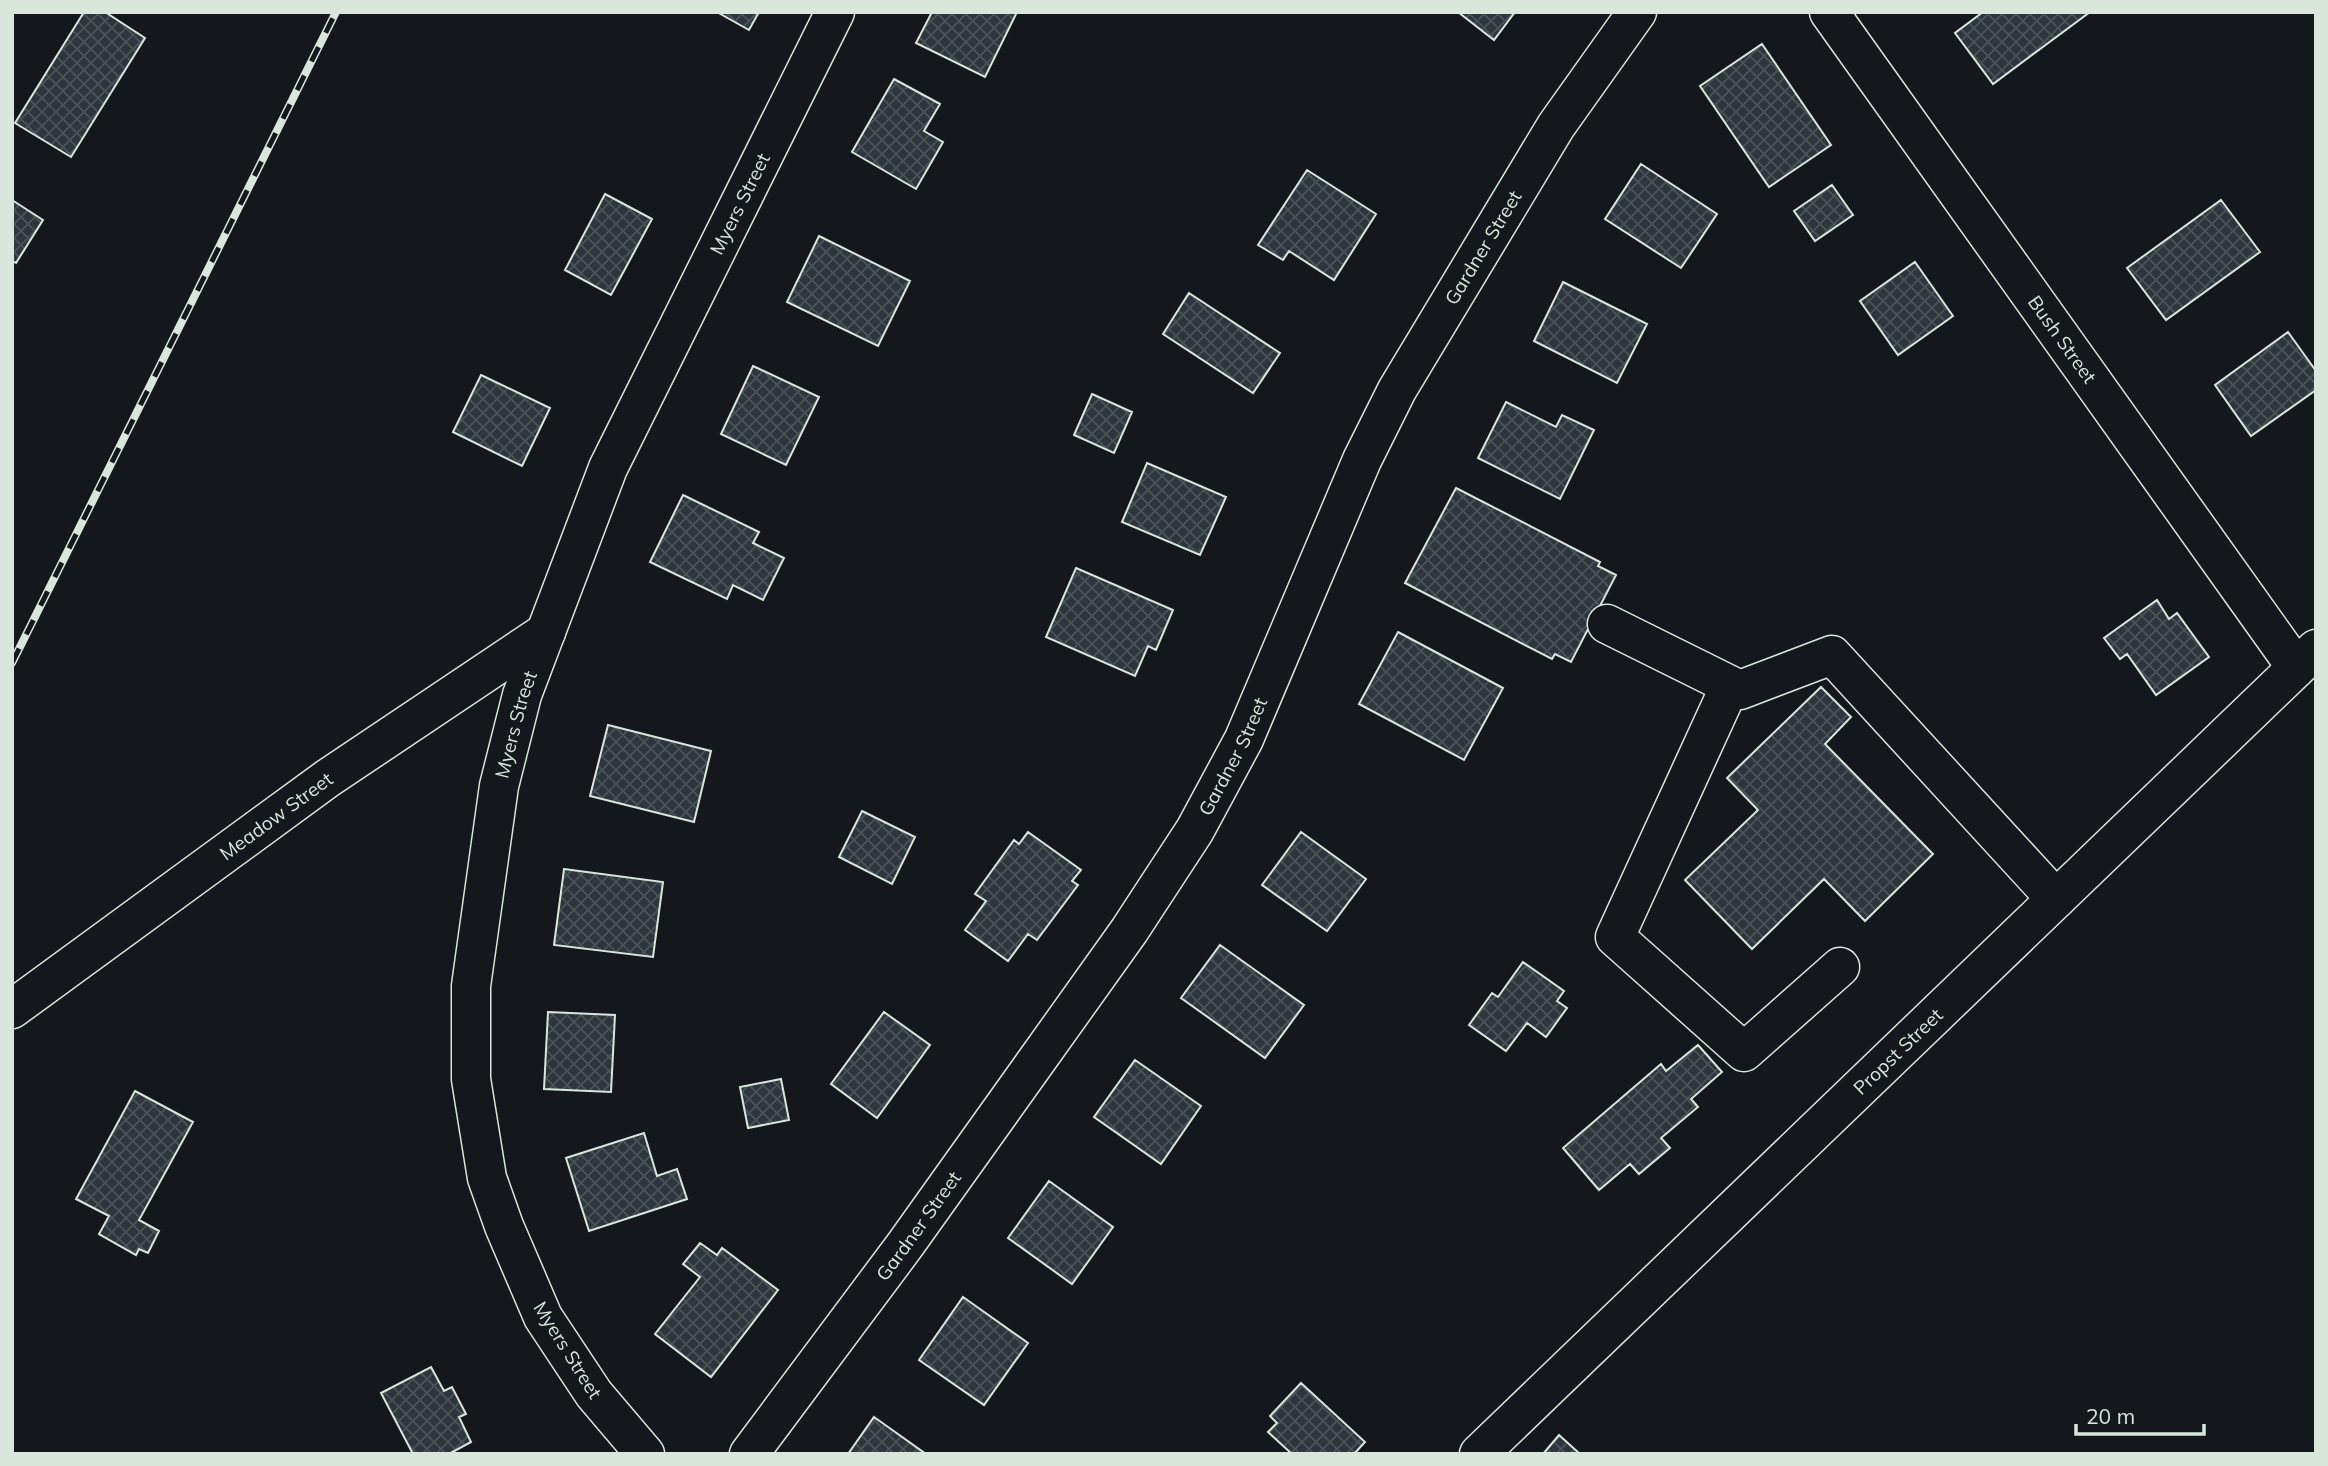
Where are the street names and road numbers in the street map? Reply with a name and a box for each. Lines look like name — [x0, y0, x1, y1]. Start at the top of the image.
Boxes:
street label: Myers Street — [704, 149, 775, 259]
street label: Gardner Street — [1439, 186, 1527, 309]
street label: Bush Street — [2023, 291, 2102, 388]
street label: Myers Street — [489, 667, 542, 781]
street label: Gardner Street — [1193, 693, 1272, 820]
street label: Meadow Street — [215, 767, 338, 865]
street label: Propst Street — [1848, 1003, 1948, 1100]
street label: Gardner Street — [871, 1166, 966, 1285]
street label: Myers Street — [529, 1297, 608, 1403]

